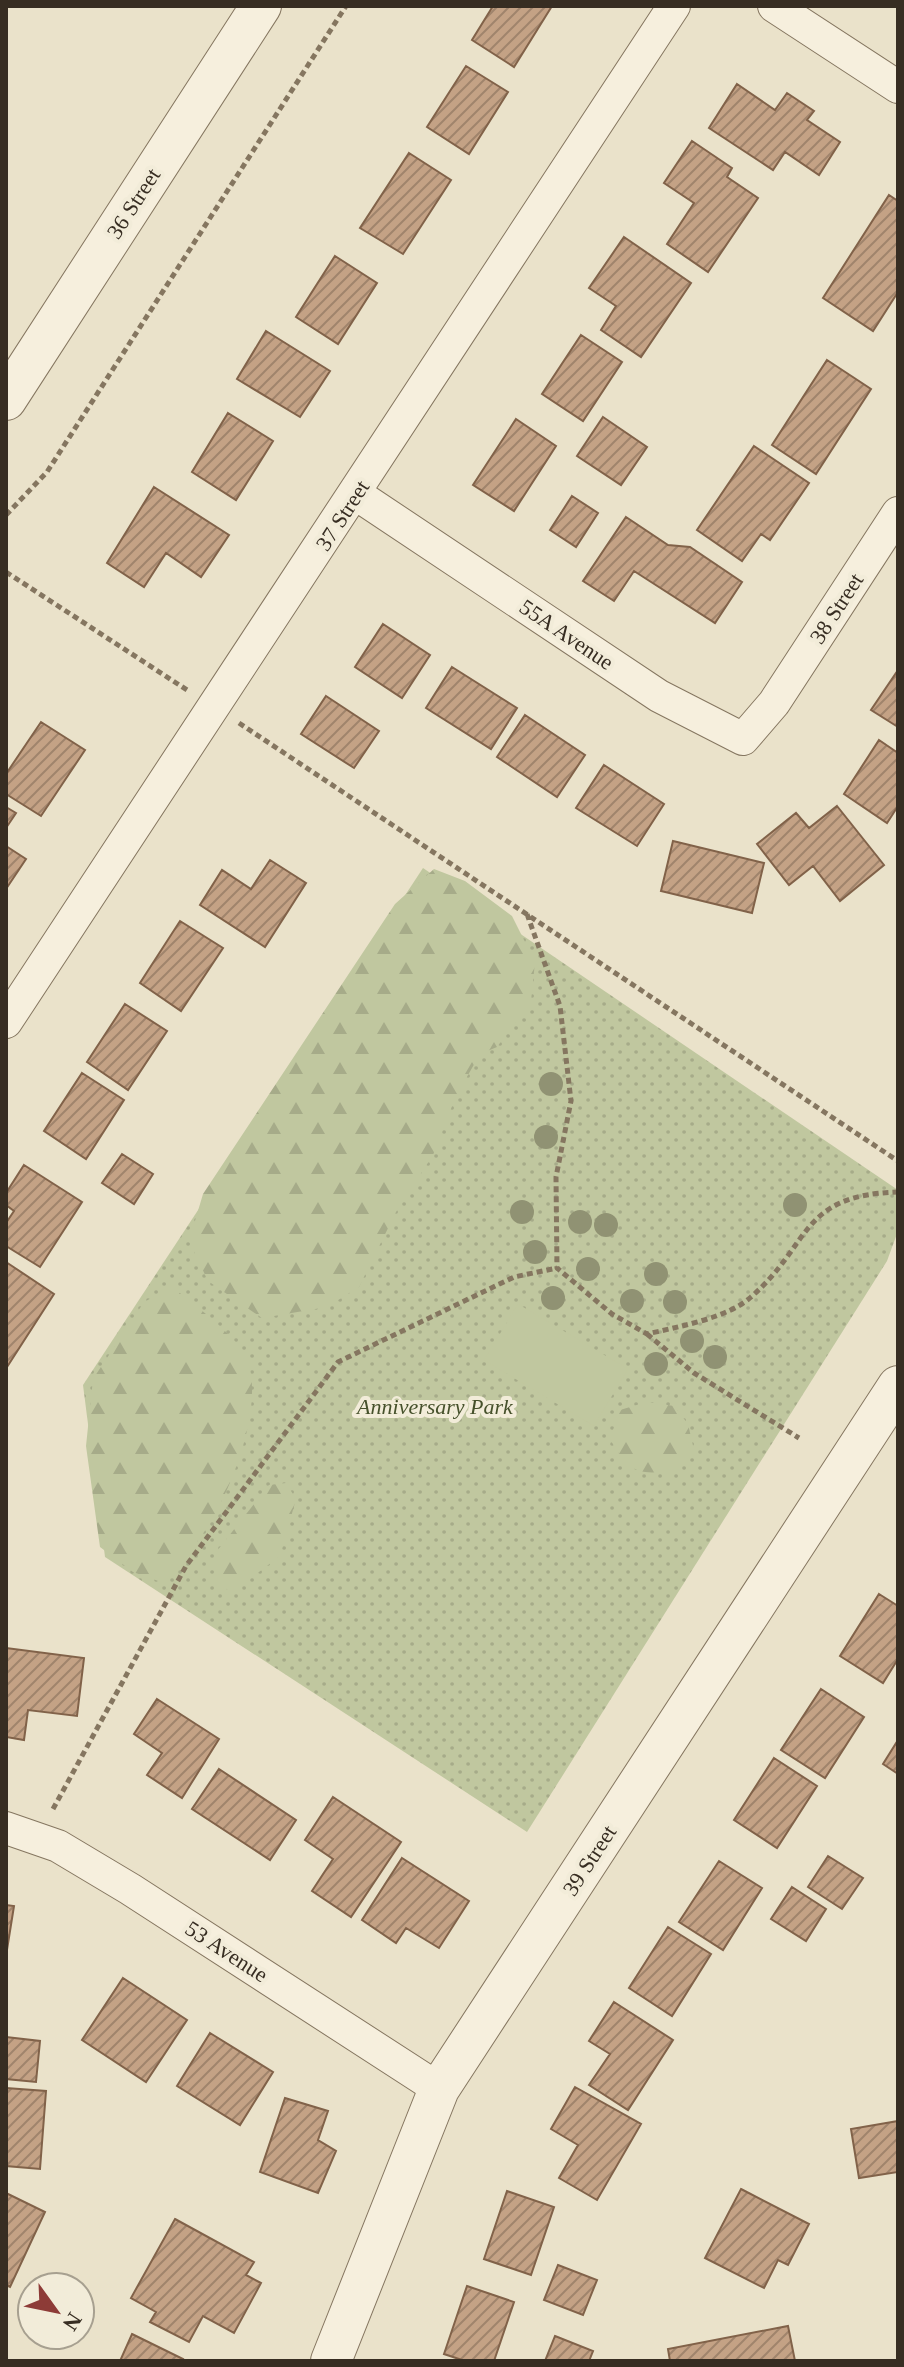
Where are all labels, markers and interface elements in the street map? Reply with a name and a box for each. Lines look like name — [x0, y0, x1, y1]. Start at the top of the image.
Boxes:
street label: 36 Street — [101, 163, 165, 243]
street label: 37 Street — [310, 475, 374, 555]
street label: 38 Street — [804, 568, 868, 648]
street label: 55A Avenue — [515, 594, 618, 675]
park label: Anniversary Park — [355, 1394, 514, 1419]
street label: 39 Street — [557, 1820, 621, 1900]
street label: 53 Avenue — [181, 1916, 273, 1987]
north arrow — [16, 2271, 96, 2351]
text: N — [57, 2308, 87, 2335]

